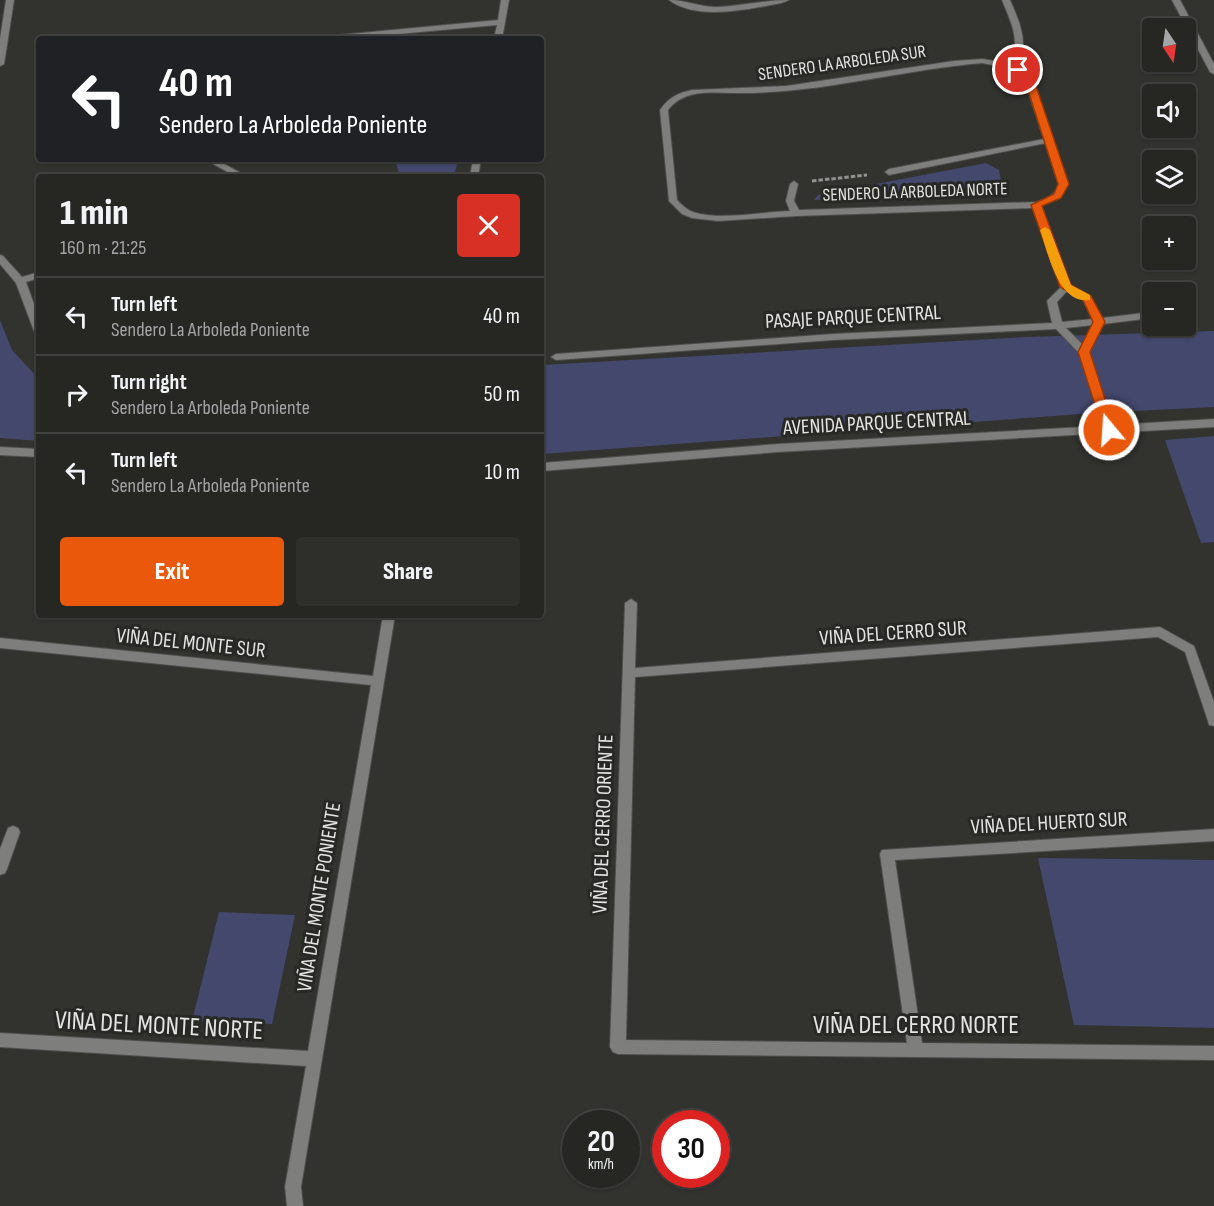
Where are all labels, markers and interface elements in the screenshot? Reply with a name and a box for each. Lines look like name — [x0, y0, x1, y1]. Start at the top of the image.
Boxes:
north arrow — [1142, 18, 1196, 72]
map controls — [1142, 18, 1196, 336]
street label: SENDERO LA ARBOLEDA SUR — [757, 41, 927, 85]
pin — [992, 44, 1043, 95]
icon: arrive — [1001, 53, 1034, 86]
text: 40 m — [159, 58, 233, 109]
icon: left — [60, 60, 138, 138]
button: sound — [1142, 84, 1196, 138]
text: Sendero La Arboleda Poniente — [159, 109, 427, 141]
button: layers — [1142, 150, 1196, 204]
street label: SENDERO LA ARBOLEDA NORTE — [822, 178, 1008, 206]
text: 1 min — [60, 192, 128, 235]
button: close — [457, 194, 520, 257]
button: + — [1142, 216, 1196, 270]
text: 160 m · 21:25 — [60, 236, 146, 260]
button: − — [1142, 282, 1196, 336]
text: Turn left — [111, 291, 177, 318]
icon: left — [60, 300, 93, 333]
street label: PASAJE PARQUE CENTRAL — [765, 300, 942, 334]
text: 40 m — [483, 303, 520, 330]
text: Sendero La Arboleda Poniente — [111, 318, 310, 342]
text: Turn right — [111, 369, 187, 396]
icon: right — [60, 378, 93, 411]
text: 50 m — [484, 381, 520, 408]
text: Sendero La Arboleda Poniente — [111, 396, 310, 420]
position arrow — [1077, 398, 1141, 462]
street label: AVENIDA PARQUE CENTRAL — [782, 406, 972, 440]
text: Turn left — [111, 447, 177, 474]
icon: left — [60, 456, 93, 489]
text: 10 m — [485, 459, 520, 486]
text: Sendero La Arboleda Poniente — [111, 474, 310, 498]
button: Exit — [60, 537, 284, 606]
button: Share — [296, 537, 520, 606]
street label: VIÑA DEL CERRO SUR — [818, 615, 968, 651]
street label: VIÑA DEL MONTE SUR — [115, 623, 267, 663]
street label: VIÑA DEL CERRO ORIENTE — [587, 734, 619, 914]
street label: VIÑA DEL MONTE PONIENTE — [292, 800, 346, 994]
street label: VIÑA DEL HUERTO SUR — [970, 806, 1128, 840]
street label: VIÑA DEL MONTE NORTE — [54, 1005, 264, 1047]
street label: VIÑA DEL CERRO NORTE — [813, 1010, 1019, 1041]
speed limit sign: 30 — [652, 1110, 730, 1188]
text: 20 — [587, 1124, 615, 1160]
text: km/h — [588, 1155, 614, 1174]

